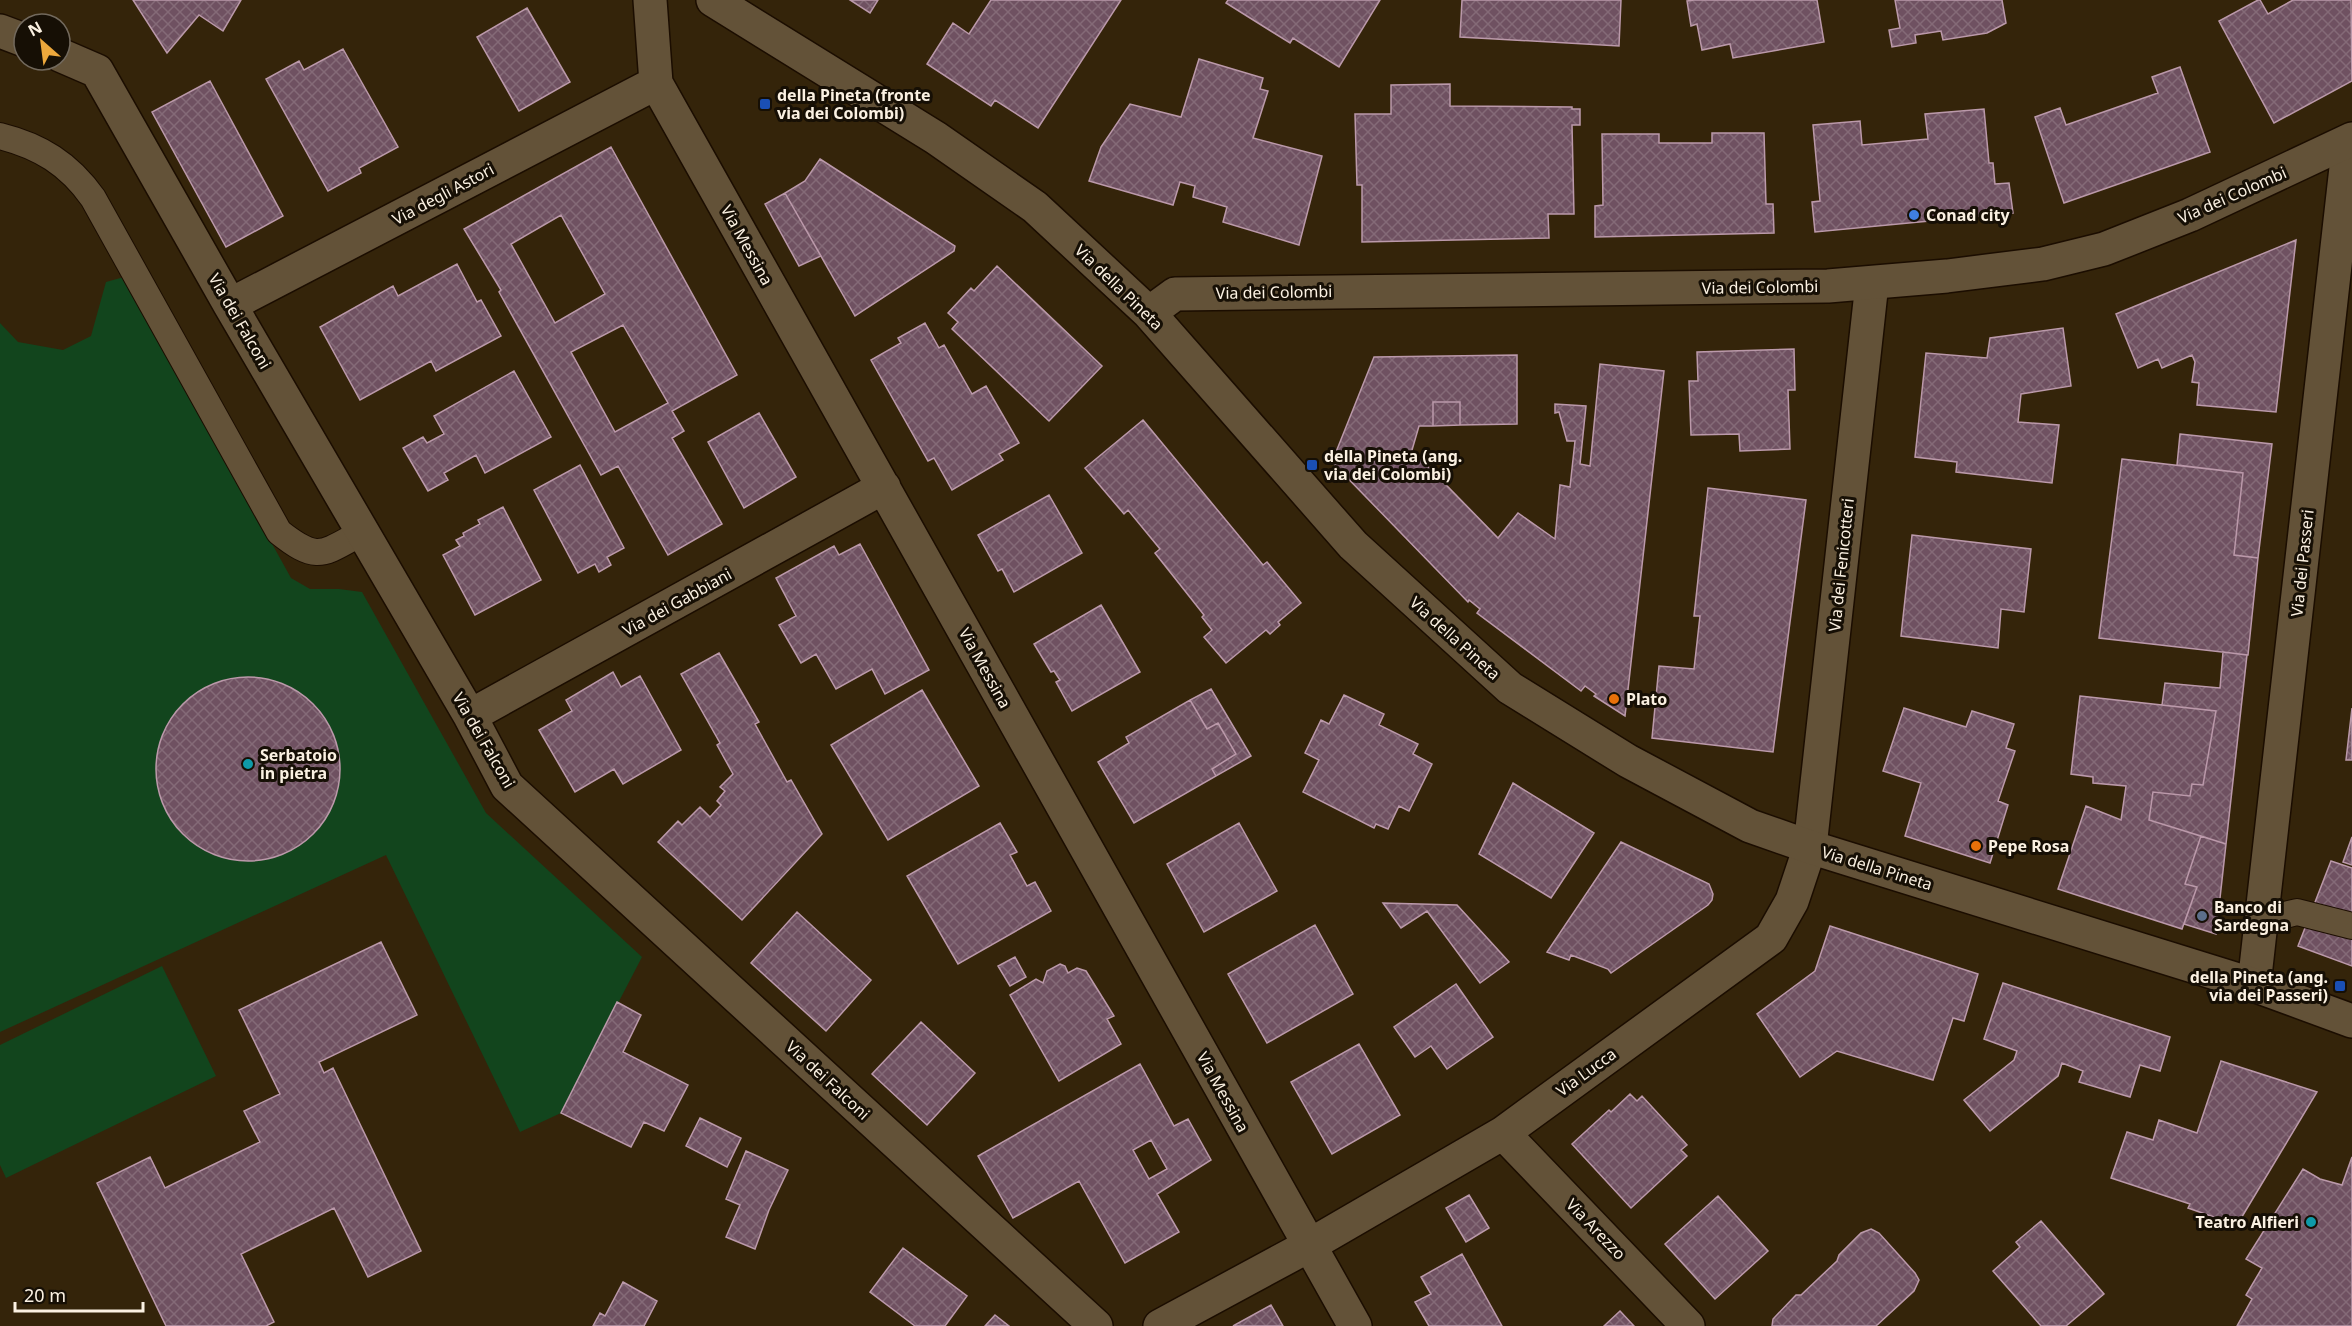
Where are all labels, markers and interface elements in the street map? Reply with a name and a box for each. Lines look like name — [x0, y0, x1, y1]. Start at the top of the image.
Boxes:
north arrow — [12, 12, 72, 72]
text: N — [24, 16, 46, 42]
place label: della Pineta (fronte via dei Colombi) — [777, 84, 931, 124]
marker: della Pineta (fronte via dei Colombi) — [758, 97, 772, 111]
street label: Via degli Astori — [388, 158, 498, 230]
street label: Via dei Colombi — [2174, 161, 2290, 229]
street label: Via Messina — [716, 201, 778, 289]
place label: Conad city — [1926, 204, 2011, 226]
marker: Conad city — [1907, 208, 1921, 222]
street label: Via della Pineta — [1070, 239, 1168, 335]
street label: Via dei Falconi — [204, 269, 276, 373]
street label: Via dei Colombi — [1702, 275, 1818, 299]
street label: Via dei Colombi — [1216, 280, 1332, 304]
place label: della Pineta (ang. via dei Colombi) — [1324, 445, 1462, 485]
marker: della Pineta (ang. via dei Colombi) — [1305, 458, 1319, 472]
street label: Via dei Fenicotteri — [1823, 497, 1859, 633]
street label: Via dei Passeri — [2285, 508, 2319, 618]
street label: Via dei Gabbiani — [619, 563, 735, 641]
street label: Via della Pineta — [1405, 591, 1505, 685]
street label: Via Messina — [954, 624, 1016, 712]
street label: Via dei Falconi — [448, 688, 520, 792]
place label: Plato — [1626, 688, 1667, 710]
marker: Plato — [1607, 692, 1621, 706]
place label: Serbatoio in pietra — [260, 744, 337, 784]
marker: Serbatoio in pietra — [241, 757, 255, 771]
place label: Pepe Rosa — [1988, 835, 2069, 857]
marker: Pepe Rosa — [1969, 839, 1983, 853]
street label: Via della Pineta — [1819, 841, 1935, 895]
place label: Banco di Sardegna — [2214, 896, 2289, 936]
marker: Banco di Sardegna — [2195, 909, 2209, 923]
place label: della Pineta (ang. via dei Passeri) — [2190, 966, 2328, 1006]
marker: della Pineta (ang. via dei Passeri) — [2333, 979, 2347, 993]
street label: Via dei Falconi — [781, 1036, 875, 1124]
street label: Via Lucca — [1551, 1043, 1621, 1101]
street label: Via Messina — [1192, 1048, 1254, 1136]
street label: Via Arezzo — [1561, 1194, 1631, 1264]
place label: Teatro Alfieri — [2196, 1211, 2299, 1233]
marker: Teatro Alfieri — [2304, 1215, 2318, 1229]
scale bar — [15, 1275, 142, 1313]
text: 20 m — [24, 1283, 66, 1307]

